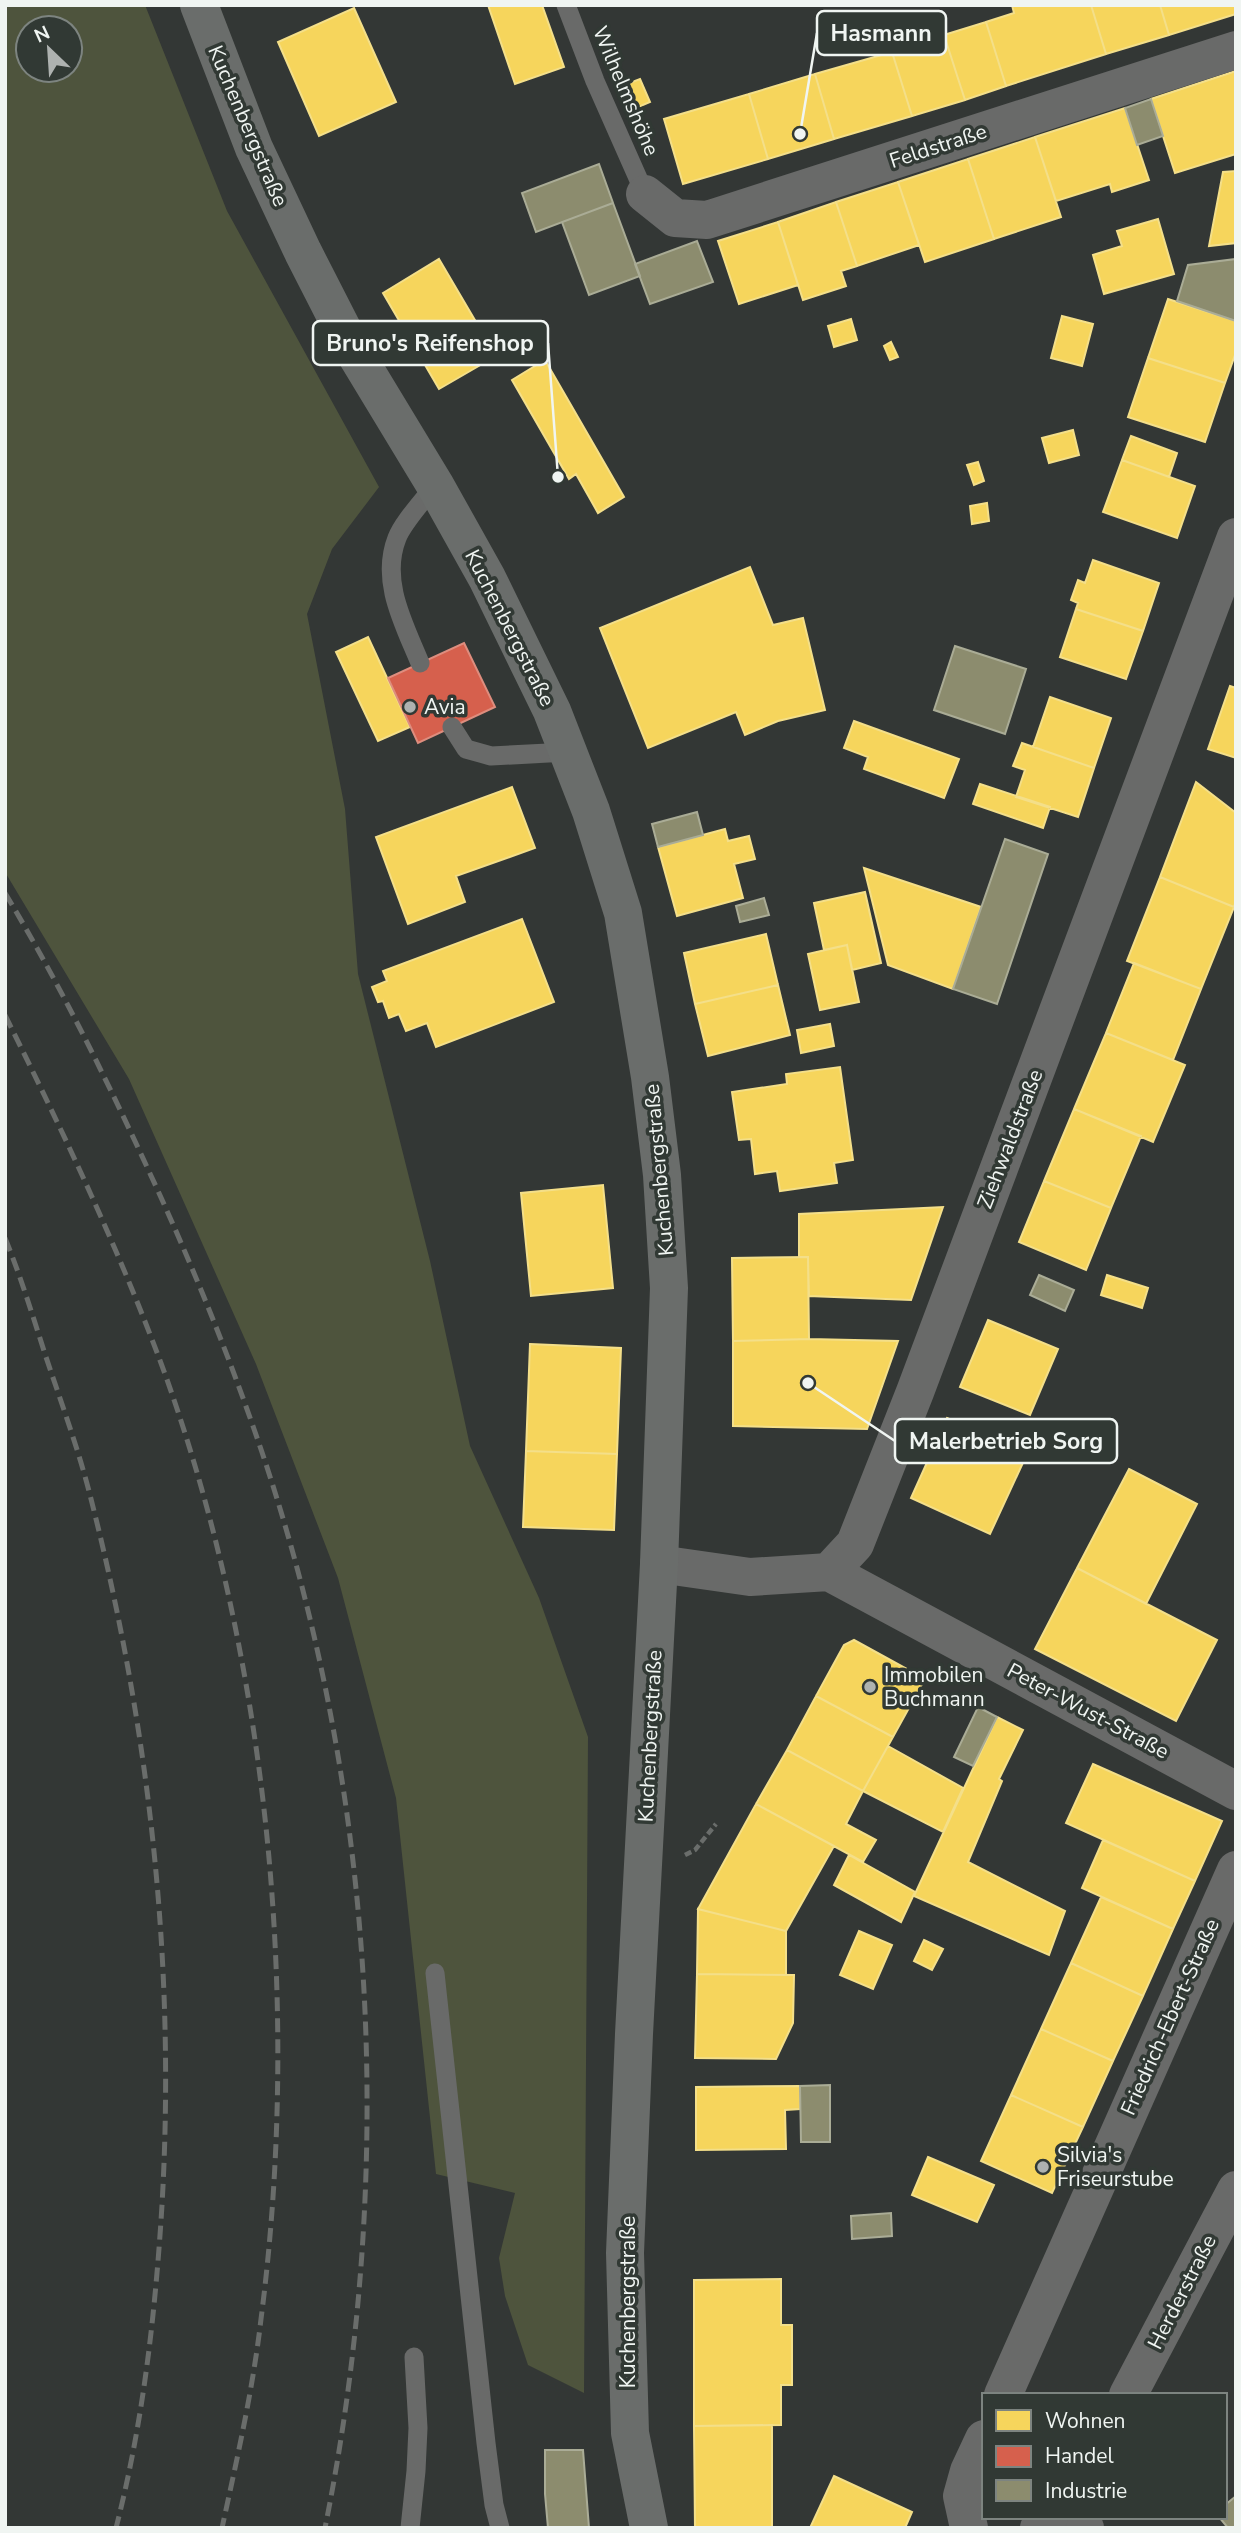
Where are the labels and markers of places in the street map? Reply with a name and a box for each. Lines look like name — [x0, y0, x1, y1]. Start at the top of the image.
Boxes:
callout: Hasmann — [817, 11, 946, 55]
callout: Bruno's Reifenshop — [313, 321, 548, 365]
place label: Avia — [424, 693, 466, 721]
marker: Avia — [402, 699, 418, 715]
callout: Malerbetrieb Sorg — [895, 1419, 1117, 1463]
place label: Immobilen Buchmann — [884, 1661, 985, 1713]
marker: Immobilen Buchmann — [862, 1679, 878, 1695]
place label: Silvia's Friseurstube — [1057, 2141, 1174, 2193]
marker: Silvia's Friseurstube — [1035, 2159, 1051, 2175]

